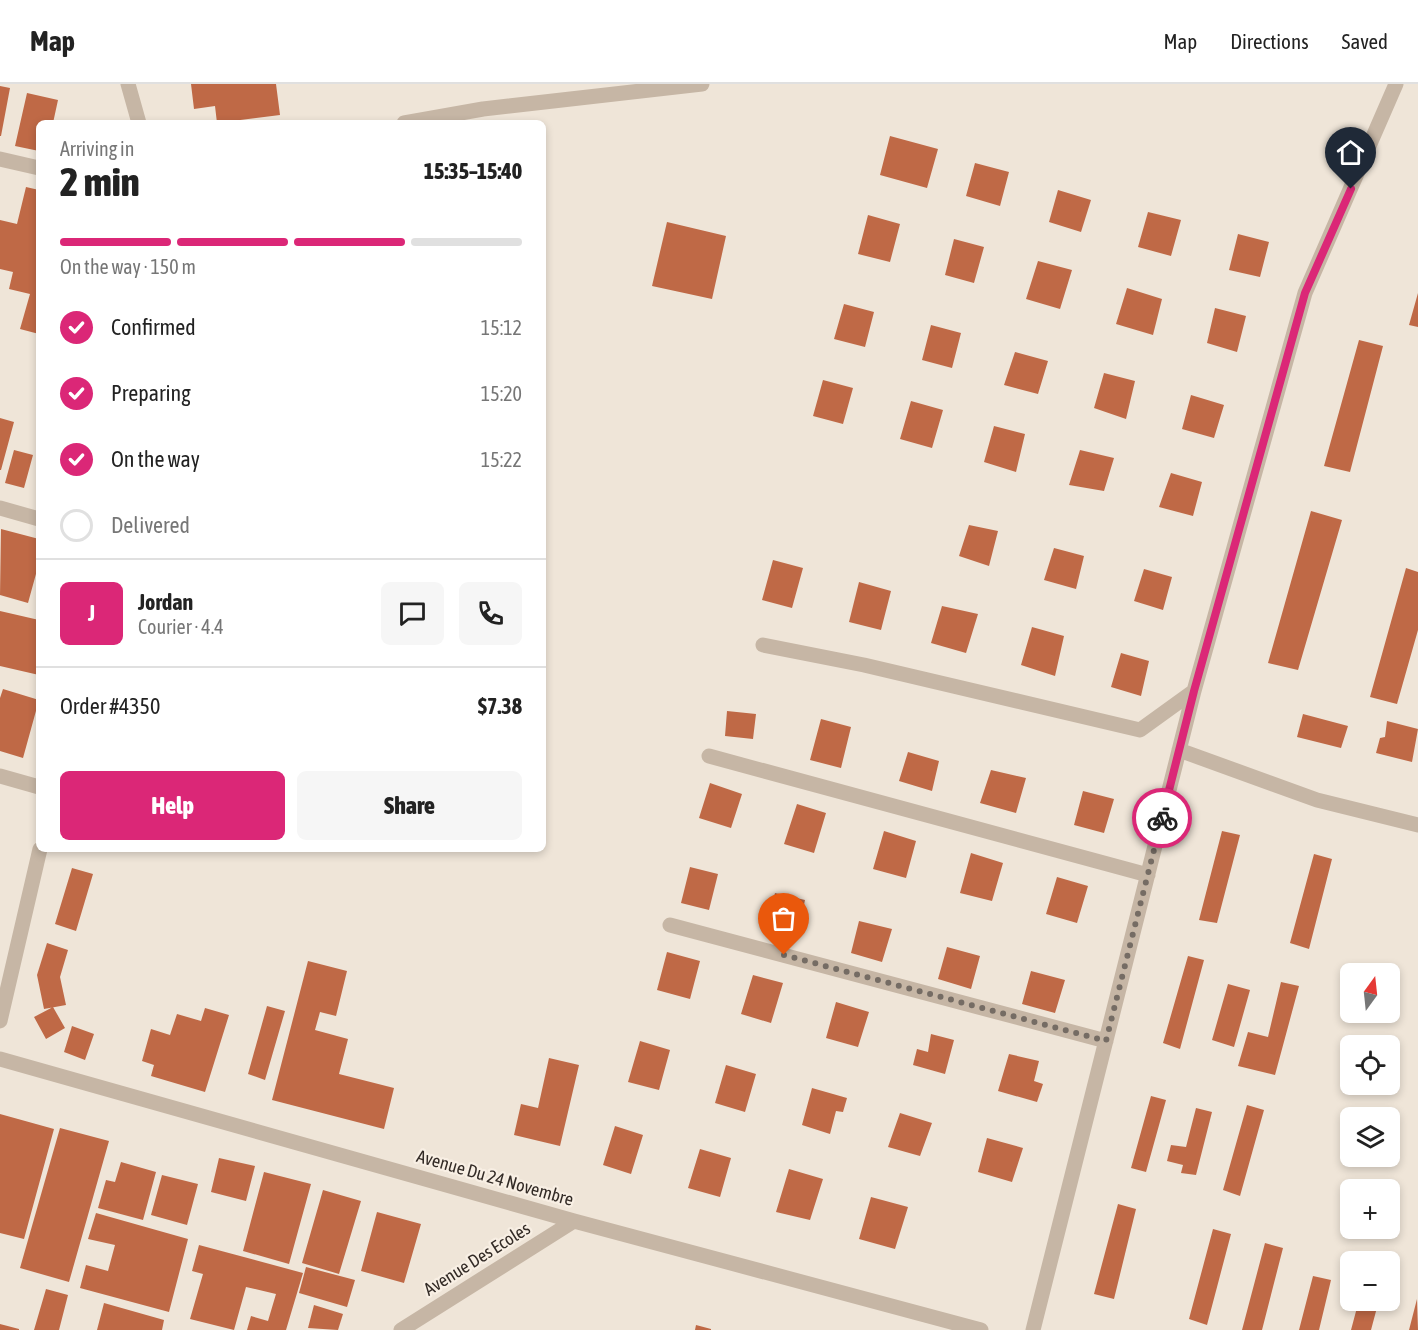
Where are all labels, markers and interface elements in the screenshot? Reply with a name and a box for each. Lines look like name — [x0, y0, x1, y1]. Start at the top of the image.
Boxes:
text: Map — [30, 25, 75, 57]
text: Map — [1163, 29, 1197, 53]
text: Directions — [1230, 29, 1309, 53]
text: Saved — [1342, 29, 1388, 53]
pin — [1325, 127, 1376, 189]
icon: home — [1334, 136, 1367, 169]
text: Arriving in — [60, 137, 134, 160]
text: 15:35–15:40 — [424, 158, 522, 184]
text: 2 min — [60, 160, 140, 204]
text: On the way · 150 m — [60, 255, 196, 278]
icon: check — [60, 311, 93, 344]
text: Confirmed — [111, 314, 196, 340]
text: 15:12 — [481, 316, 522, 339]
icon: check — [60, 377, 93, 410]
text: Preparing — [111, 380, 191, 406]
text: 15:20 — [481, 382, 522, 405]
icon: check — [60, 443, 93, 476]
text: On the way — [111, 446, 200, 472]
text: 15:22 — [481, 448, 522, 471]
text: Delivered — [111, 512, 190, 538]
button: chat — [381, 582, 444, 645]
button: phone — [459, 582, 522, 645]
text: Jordan — [138, 589, 193, 615]
text: J — [88, 600, 95, 626]
text: Courier · 4.4 — [138, 615, 224, 638]
text: Order #4350 — [60, 693, 160, 719]
text: $7.38 — [478, 693, 522, 719]
button: Help — [60, 771, 285, 840]
button: Share — [297, 771, 522, 840]
courier — [1132, 788, 1192, 848]
icon: bike — [1146, 802, 1179, 835]
pin — [758, 893, 809, 955]
icon: bag — [767, 902, 800, 935]
north arrow — [1340, 963, 1400, 1023]
map controls — [1340, 963, 1400, 1311]
button: locate — [1340, 1035, 1400, 1095]
button: layers — [1340, 1107, 1400, 1167]
street label: Avenue Du 24 Novembre — [414, 1145, 576, 1210]
button: + — [1340, 1179, 1400, 1239]
street label: Avenue Des Ecoles — [420, 1218, 534, 1300]
button: − — [1340, 1251, 1400, 1311]

